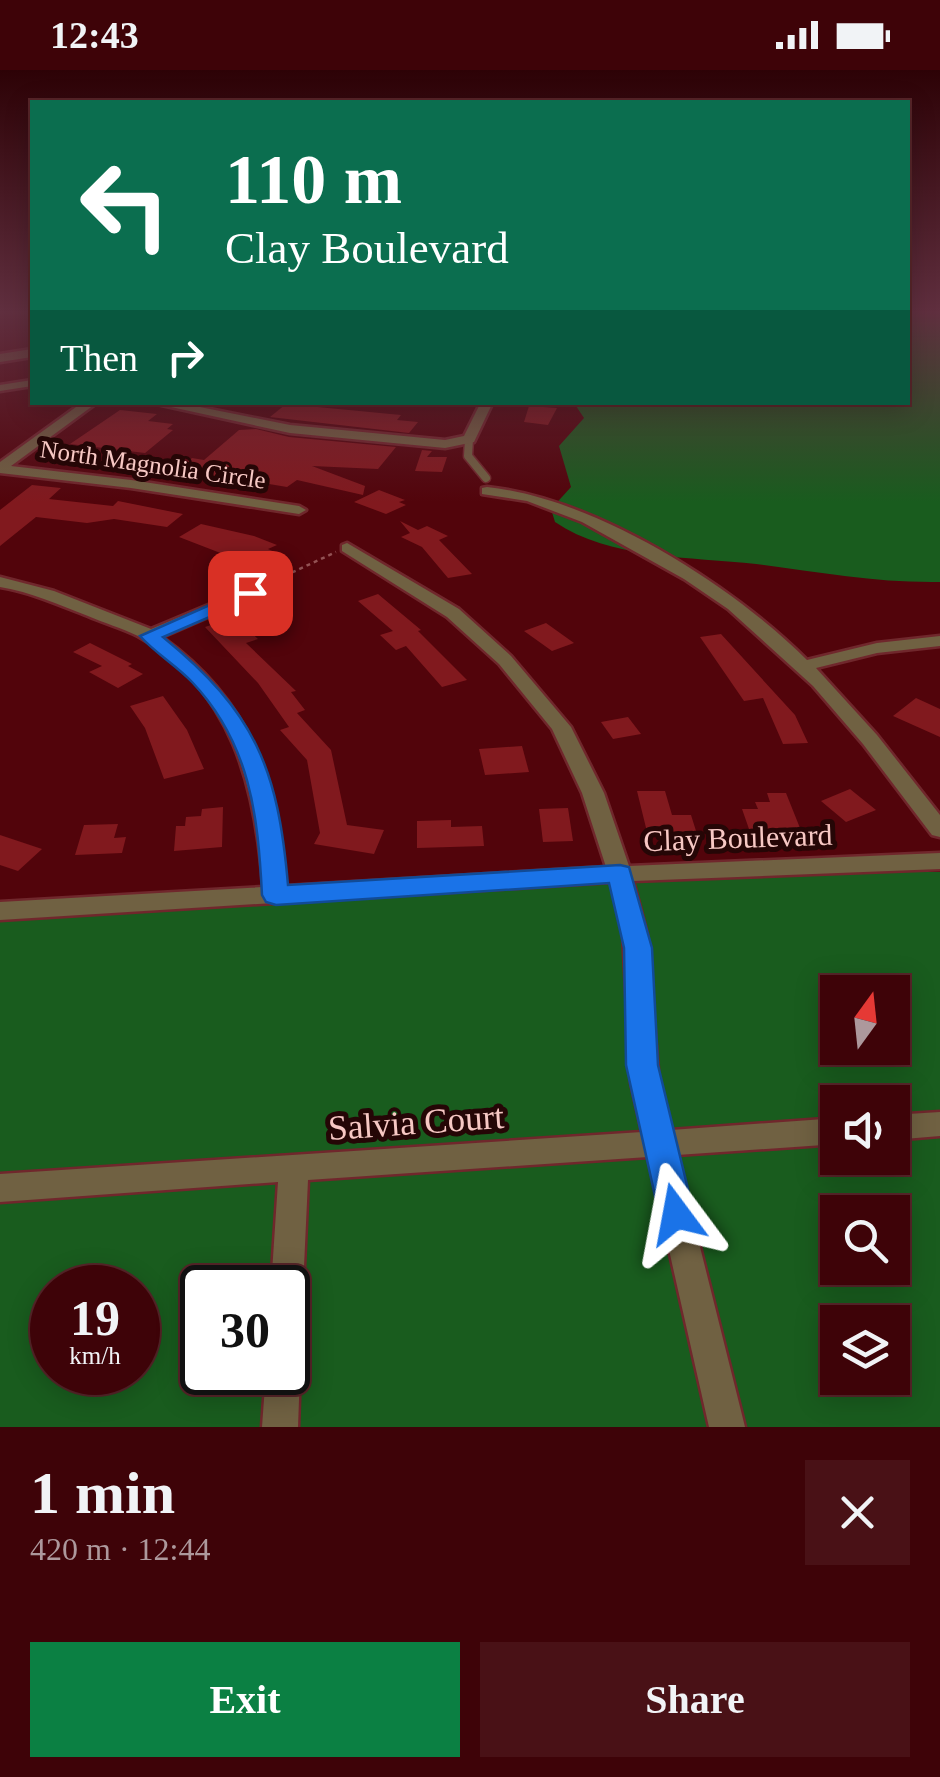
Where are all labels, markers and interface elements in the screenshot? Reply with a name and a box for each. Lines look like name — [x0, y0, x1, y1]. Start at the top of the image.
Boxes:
text: 12:43 — [50, 14, 139, 56]
icon: left — [60, 140, 190, 270]
text: 110 m — [225, 141, 402, 218]
text: Clay Boulevard — [225, 223, 509, 273]
icon: right — [158, 330, 213, 385]
text: Then — [60, 337, 138, 379]
street label: North Magnolia Circle — [38, 435, 268, 494]
pin — [208, 551, 293, 636]
icon: arrive — [223, 566, 278, 621]
street label: Clay Boulevard — [643, 818, 833, 857]
north arrow — [820, 975, 910, 1065]
map controls — [820, 975, 910, 1395]
button: sound — [820, 1085, 910, 1175]
street label: Salvia Court — [327, 1097, 505, 1148]
position arrow — [624, 1162, 728, 1266]
button: search — [820, 1195, 910, 1285]
speed limit sign: 30 — [180, 1265, 310, 1395]
text: 19 — [70, 1290, 120, 1346]
button: layers — [820, 1305, 910, 1395]
text: km/h — [69, 1342, 121, 1369]
text: 1 min — [30, 1460, 175, 1526]
button: close — [805, 1460, 910, 1565]
text: 420 m · 12:44 — [30, 1531, 210, 1567]
button: Exit — [30, 1642, 460, 1757]
button: Share — [480, 1642, 910, 1757]

